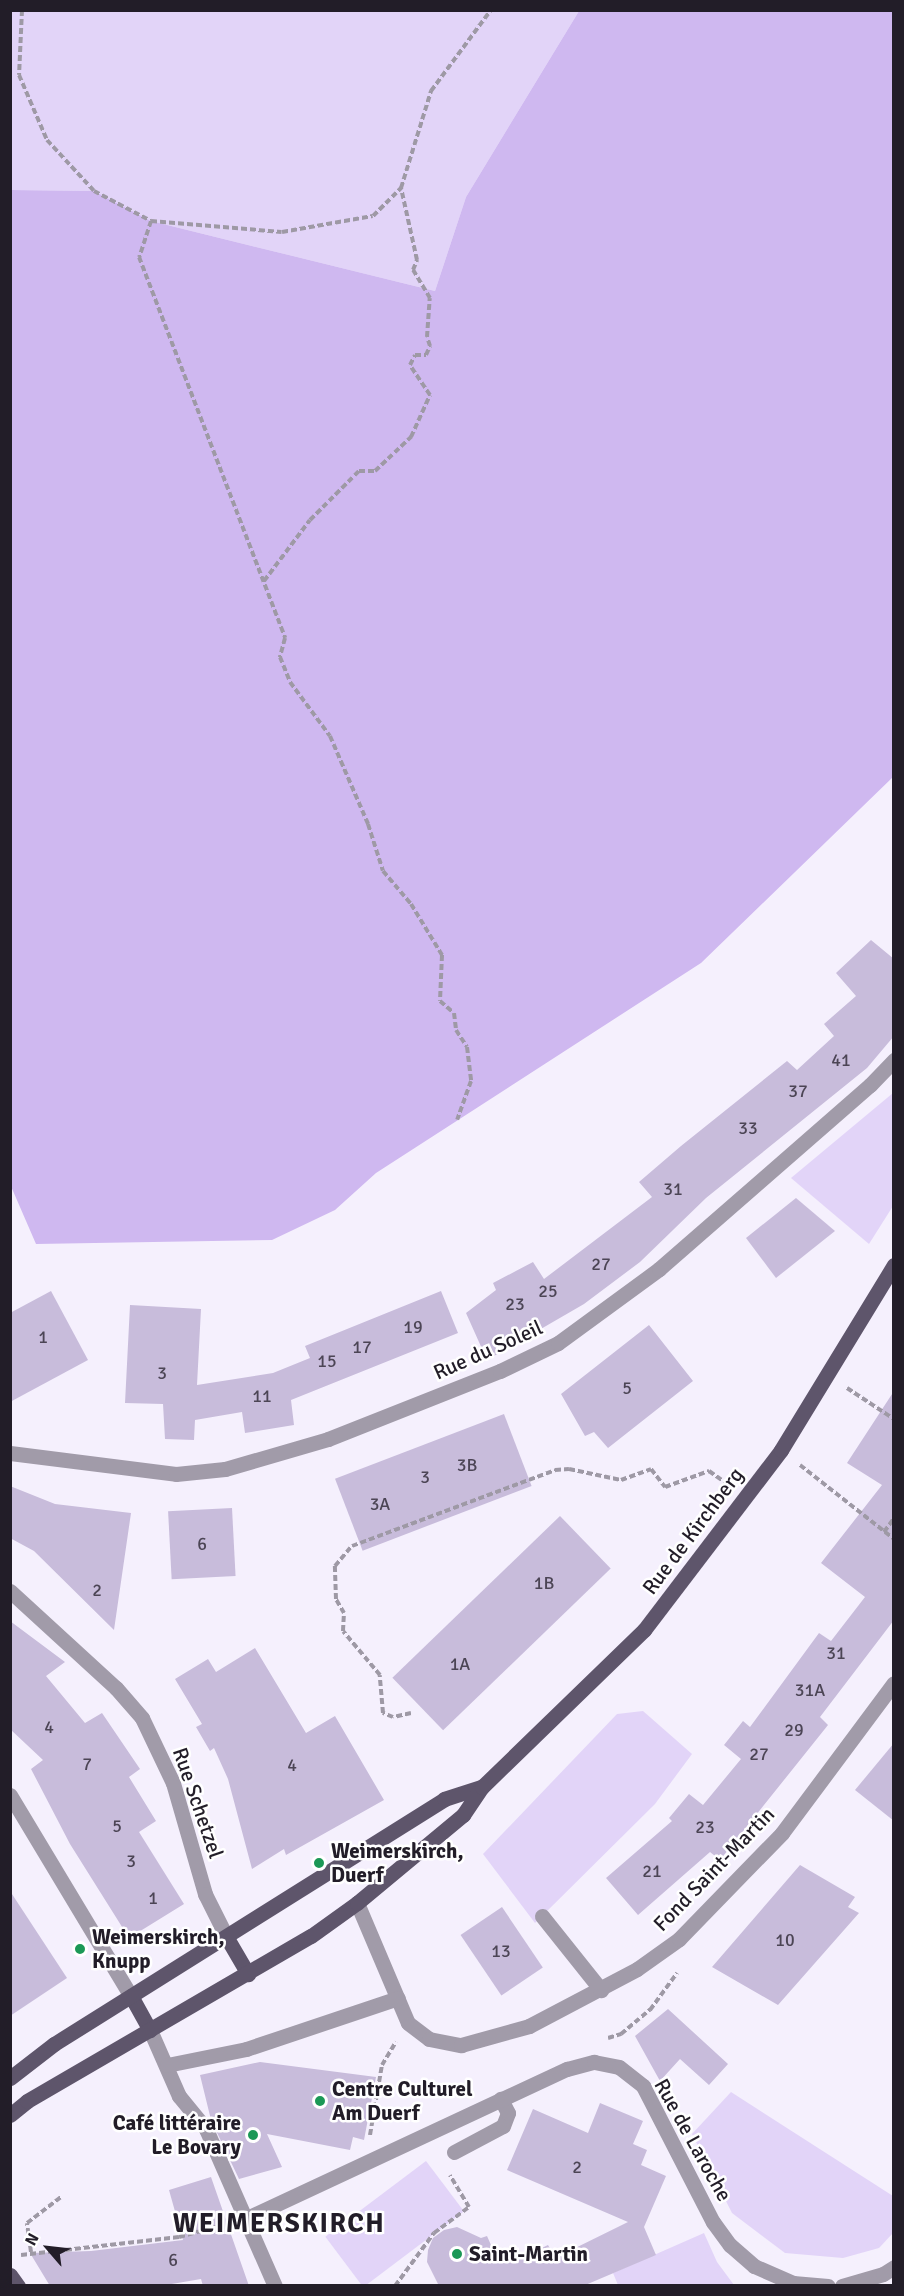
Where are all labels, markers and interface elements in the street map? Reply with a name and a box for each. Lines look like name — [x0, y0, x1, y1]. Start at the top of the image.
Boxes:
house number: 41 — [831, 1049, 851, 1071]
house number: 37 — [788, 1080, 808, 1102]
house number: 33 — [738, 1117, 758, 1139]
house number: 31 — [663, 1178, 683, 1200]
house number: 27 — [591, 1253, 611, 1275]
house number: 25 — [538, 1280, 558, 1302]
house number: 23 — [505, 1293, 525, 1315]
street label: Rue du Soleil — [429, 1315, 547, 1385]
house number: 19 — [403, 1316, 423, 1338]
house number: 1 — [38, 1326, 48, 1348]
house number: 17 — [352, 1336, 372, 1358]
house number: 15 — [317, 1350, 337, 1372]
house number: 3 — [157, 1362, 167, 1384]
house number: 5 — [622, 1377, 632, 1399]
house number: 11 — [252, 1385, 272, 1407]
house number: 3B — [457, 1454, 477, 1476]
street label: Rue de Kirchberg — [637, 1463, 749, 1599]
house number: 3 — [420, 1466, 430, 1488]
house number: 3A — [370, 1493, 390, 1515]
house number: 6 — [197, 1533, 207, 1555]
house number: 1B — [534, 1572, 554, 1594]
house number: 2 — [92, 1579, 102, 1601]
house number: 31 — [826, 1642, 846, 1664]
house number: 1A — [450, 1653, 470, 1675]
house number: 31A — [795, 1679, 825, 1701]
house number: 4 — [44, 1716, 54, 1738]
house number: 29 — [784, 1719, 804, 1741]
house number: 27 — [749, 1743, 769, 1765]
street label: Rue Schetzel — [167, 1744, 229, 1862]
house number: 7 — [82, 1753, 92, 1775]
house number: 4 — [287, 1754, 297, 1776]
street label: Fond Saint-Martin — [648, 1802, 780, 1936]
house number: 5 — [112, 1815, 122, 1837]
house number: 23 — [695, 1816, 715, 1838]
place label: Weimerskirch, Duerf — [331, 1838, 464, 1888]
house number: 3 — [126, 1850, 136, 1872]
marker: Weimerskirch, Duerf — [312, 1856, 326, 1870]
house number: 21 — [642, 1860, 662, 1882]
house number: 1 — [148, 1887, 158, 1909]
place label: Weimerskirch, Knupp — [92, 1924, 225, 1974]
house number: 10 — [775, 1929, 795, 1951]
house number: 13 — [491, 1940, 511, 1962]
marker: Weimerskirch, Knupp — [73, 1942, 87, 1956]
street label: Rue de Laroche — [649, 2074, 737, 2206]
place label: Centre Culturel Am Duerf — [332, 2076, 472, 2126]
marker: Centre Culturel Am Duerf — [313, 2094, 327, 2108]
place label: Café littéraire Le Bovary — [113, 2110, 241, 2160]
marker: Café littéraire Le Bovary — [246, 2128, 260, 2142]
house number: 2 — [572, 2156, 582, 2178]
district label: WEIMERSKIRCH — [173, 2208, 385, 2240]
north arrow — [18, 2218, 78, 2278]
text: N — [21, 2230, 44, 2249]
place label: Saint-Martin — [469, 2241, 588, 2267]
marker: Saint-Martin — [450, 2247, 464, 2261]
house number: 6 — [168, 2249, 178, 2271]

